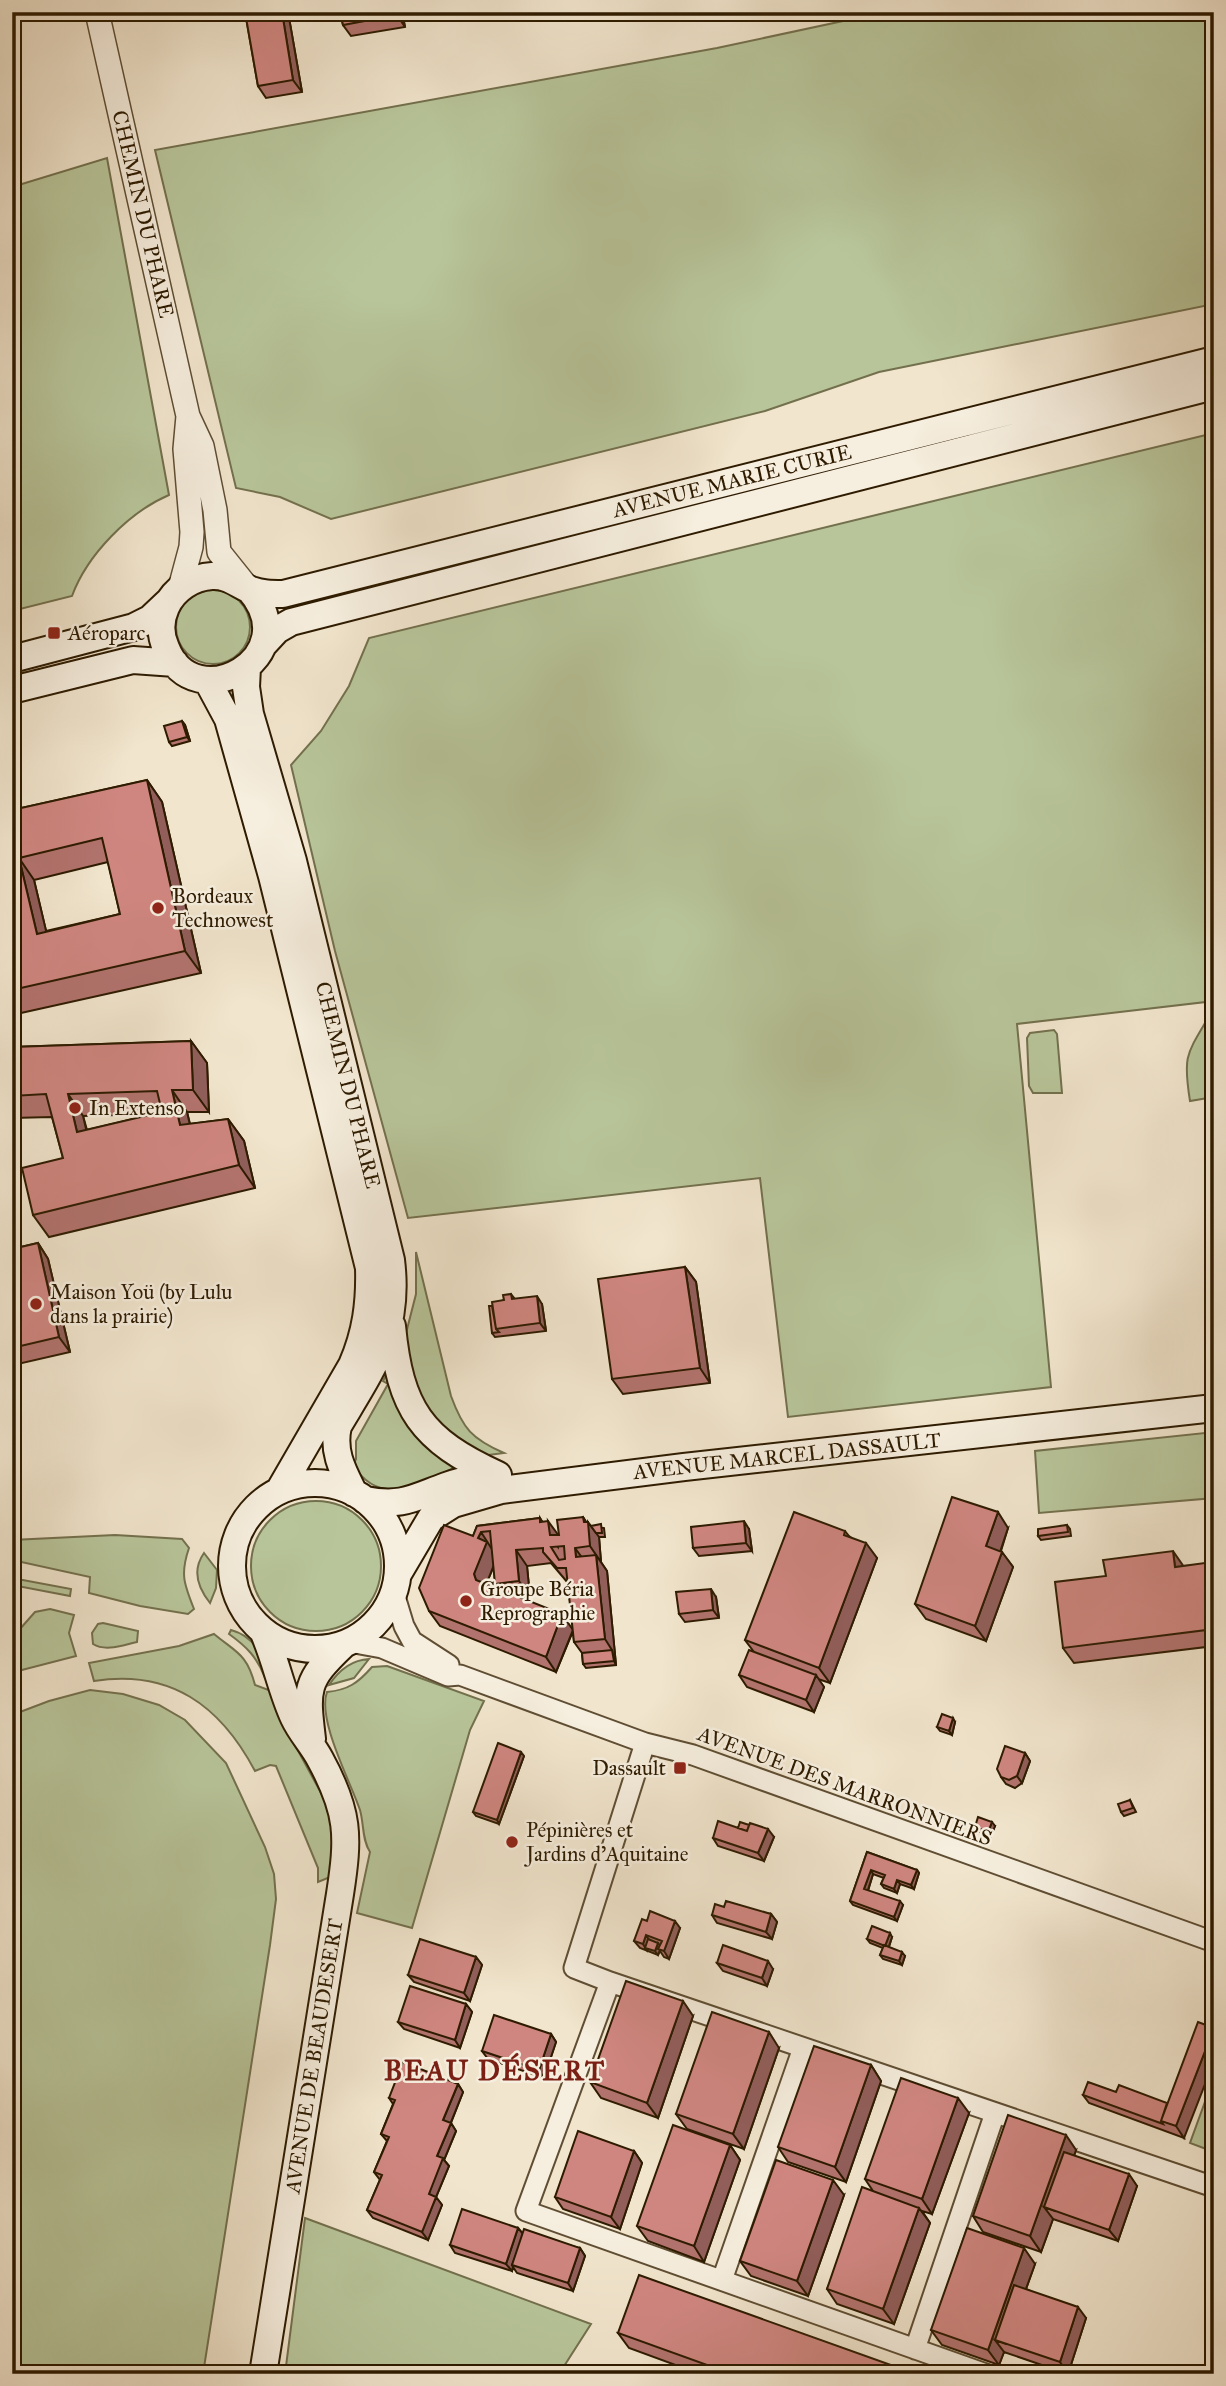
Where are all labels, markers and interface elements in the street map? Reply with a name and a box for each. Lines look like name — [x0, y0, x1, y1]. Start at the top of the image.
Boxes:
street label: CHEMIN DU PHARE — [106, 108, 180, 320]
street label: AVENUE MARIE CURIE — [609, 439, 854, 523]
place label: Aéroparc — [67, 620, 145, 646]
marker: Aéroparc — [46, 625, 62, 641]
place label: Bordeaux Technowest — [172, 883, 274, 933]
marker: Bordeaux Technowest — [150, 900, 166, 916]
street label: CHEMIN DU PHARE — [310, 979, 386, 1191]
place label: In Extenso — [89, 1095, 184, 1121]
marker: In Extenso — [67, 1100, 83, 1116]
place label: Maison Yoü (by Lulu dans la prairie) — [50, 1279, 233, 1329]
marker: Maison Yoü (by Lulu dans la prairie) — [28, 1296, 44, 1312]
street label: AVENUE MARCEL DASSAULT — [631, 1427, 942, 1485]
place label: Groupe Béria Reprographie — [480, 1576, 596, 1626]
marker: Groupe Béria Reprographie — [458, 1593, 474, 1609]
street label: AVENUE DES MARRONNIERS — [693, 1720, 996, 1851]
place label: Dassault — [592, 1755, 667, 1781]
marker: Dassault — [672, 1760, 688, 1776]
place label: Pépinières et Jardins d'Aquitaine — [524, 1817, 689, 1867]
marker: Pépinières et Jardins d'Aquitaine — [504, 1834, 520, 1850]
street label: AVENUE DE BEAUDESERT — [279, 1917, 349, 2196]
district label: BEAU DÉSERT — [384, 2052, 606, 2088]

